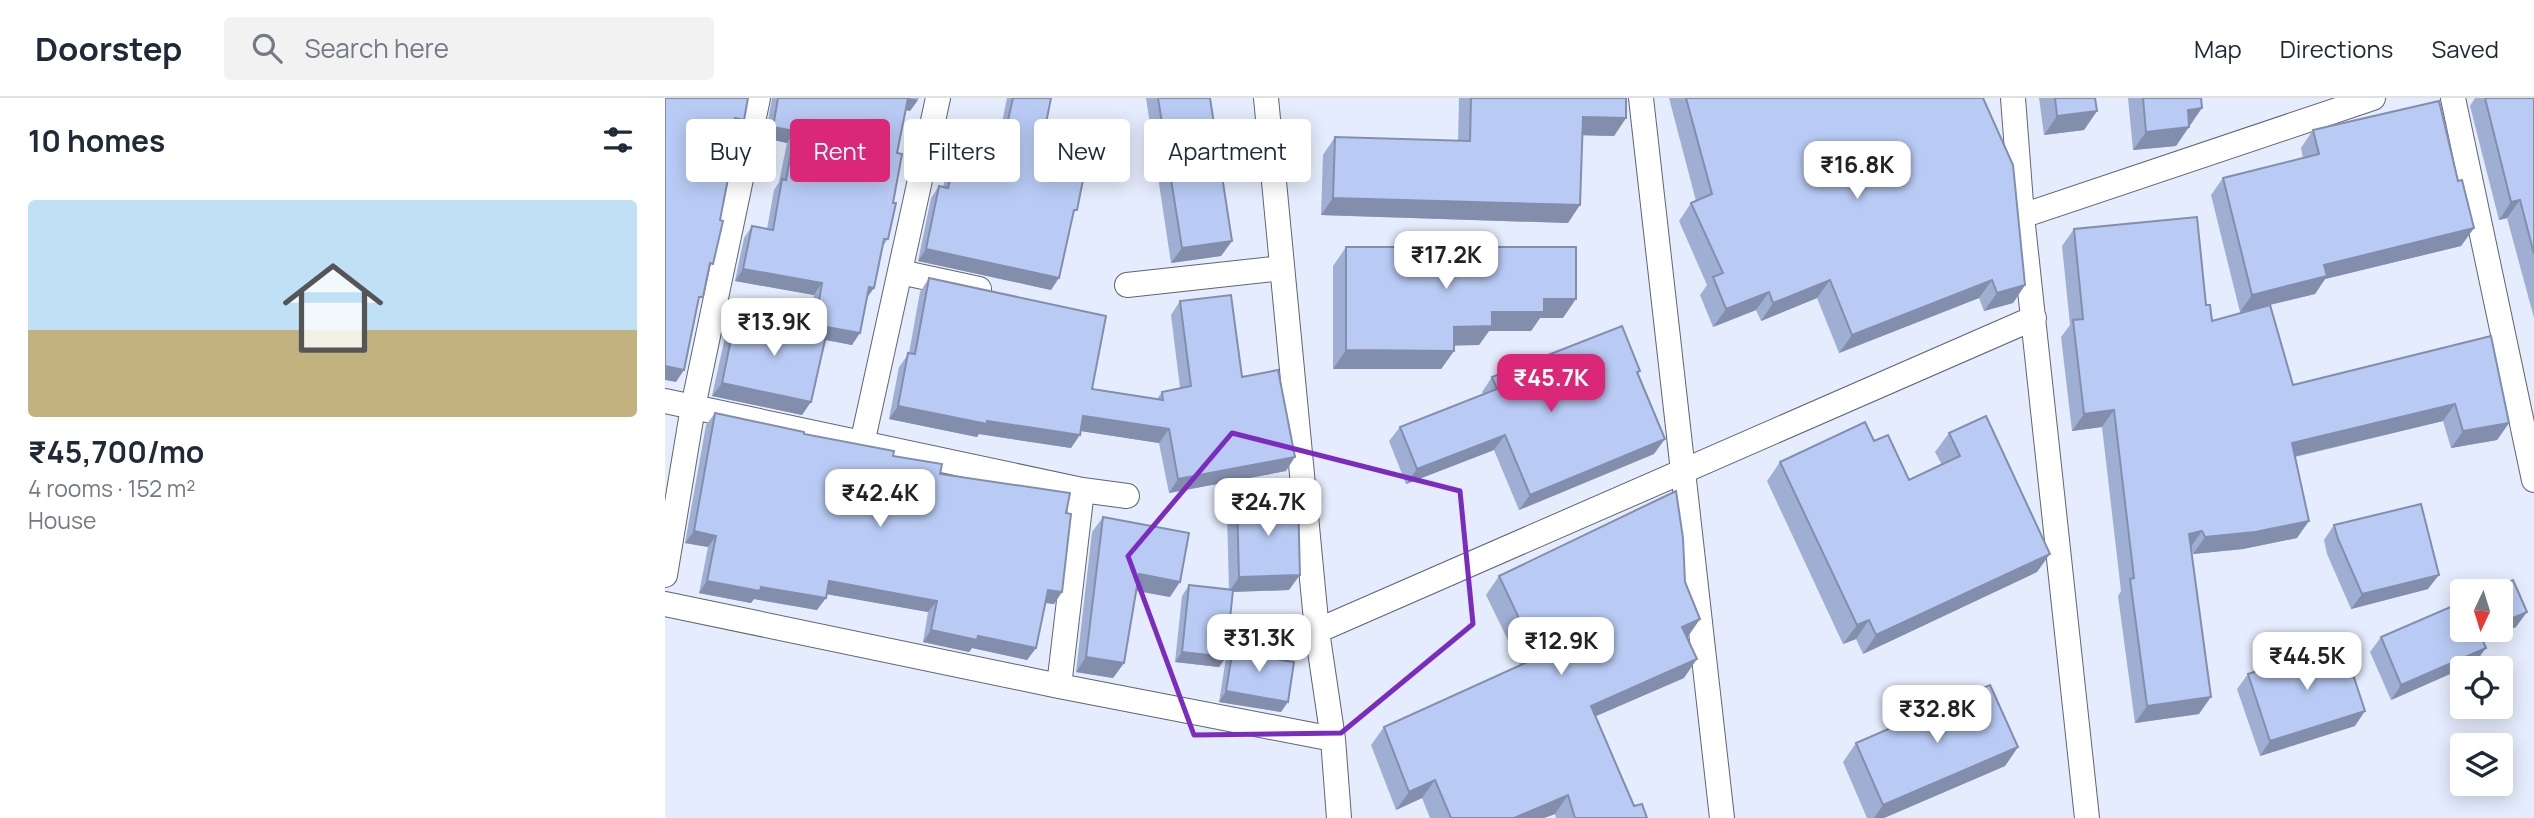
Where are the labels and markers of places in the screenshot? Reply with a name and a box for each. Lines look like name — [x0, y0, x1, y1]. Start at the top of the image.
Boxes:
pin: ₹16.8K — [1800, 141, 1914, 201]
pin: ₹17.2K — [1389, 232, 1503, 291]
pin: ₹13.9K — [717, 299, 831, 358]
pin: ₹45.7K — [1494, 354, 1608, 414]
pin: ₹42.4K — [823, 470, 937, 529]
pin: ₹24.7K — [1211, 478, 1325, 538]
pin: ₹31.3K — [1202, 614, 1316, 674]
pin: ₹12.9K — [1504, 618, 1618, 677]
pin: ₹44.5K — [2250, 632, 2364, 692]
pin: ₹32.8K — [1880, 686, 1994, 745]

